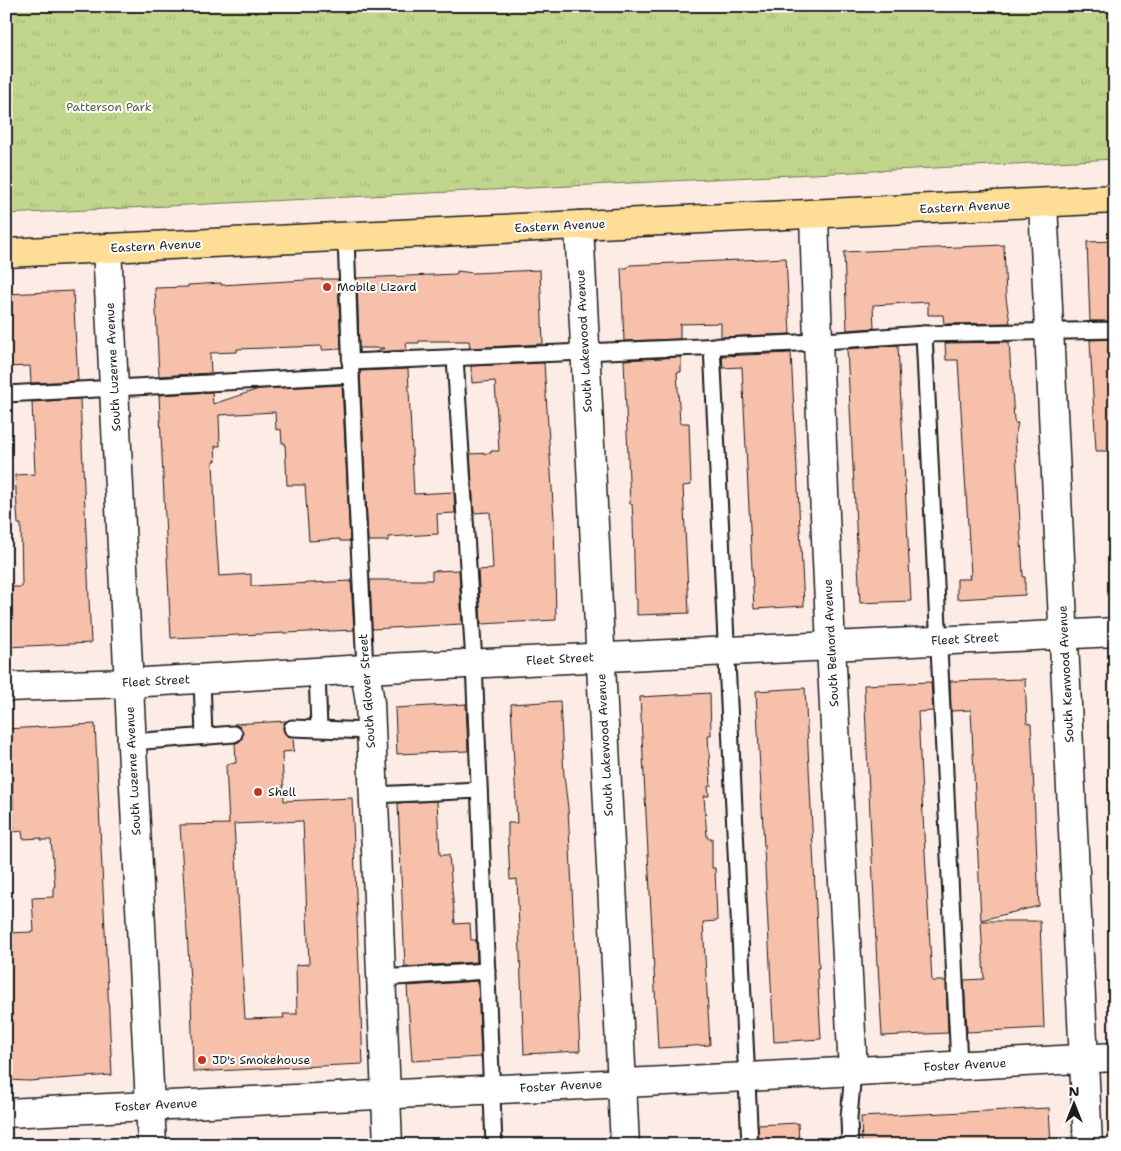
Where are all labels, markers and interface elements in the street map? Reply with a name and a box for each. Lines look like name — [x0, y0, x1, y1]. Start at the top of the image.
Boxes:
park label: Patterson Park — [66, 99, 152, 115]
street label: Eastern Avenue — [919, 197, 1011, 217]
street label: Eastern Avenue — [514, 216, 606, 236]
street label: Eastern Avenue — [110, 236, 202, 256]
street label: South Lakewood Avenue — [572, 269, 596, 413]
place label: Mobile Lizard — [337, 279, 417, 295]
marker: Mobile Lizard — [321, 281, 333, 293]
street label: South Luzerne Avenue — [102, 302, 124, 432]
street label: South Belnord Avenue — [820, 578, 842, 707]
street label: South Kenwood Avenue — [1054, 605, 1078, 743]
street label: Fleet Street — [931, 629, 999, 649]
street label: South Glover Street — [355, 633, 379, 749]
street label: Fleet Street — [526, 649, 594, 669]
street label: Fleet Street — [122, 671, 190, 691]
street label: South Lakewood Avenue — [593, 673, 617, 817]
street label: South Luzerne Avenue — [122, 706, 144, 836]
place label: Shell — [268, 784, 296, 800]
marker: Shell — [252, 786, 264, 798]
place label: JD's Smokehouse — [212, 1052, 311, 1068]
marker: JD's Smokehouse — [196, 1054, 208, 1066]
street label: Foster Avenue — [923, 1055, 1007, 1075]
street label: Foster Avenue — [519, 1076, 603, 1096]
north arrow — [1048, 1078, 1098, 1128]
text: N — [1068, 1082, 1080, 1100]
street label: Foster Avenue — [114, 1095, 198, 1115]

